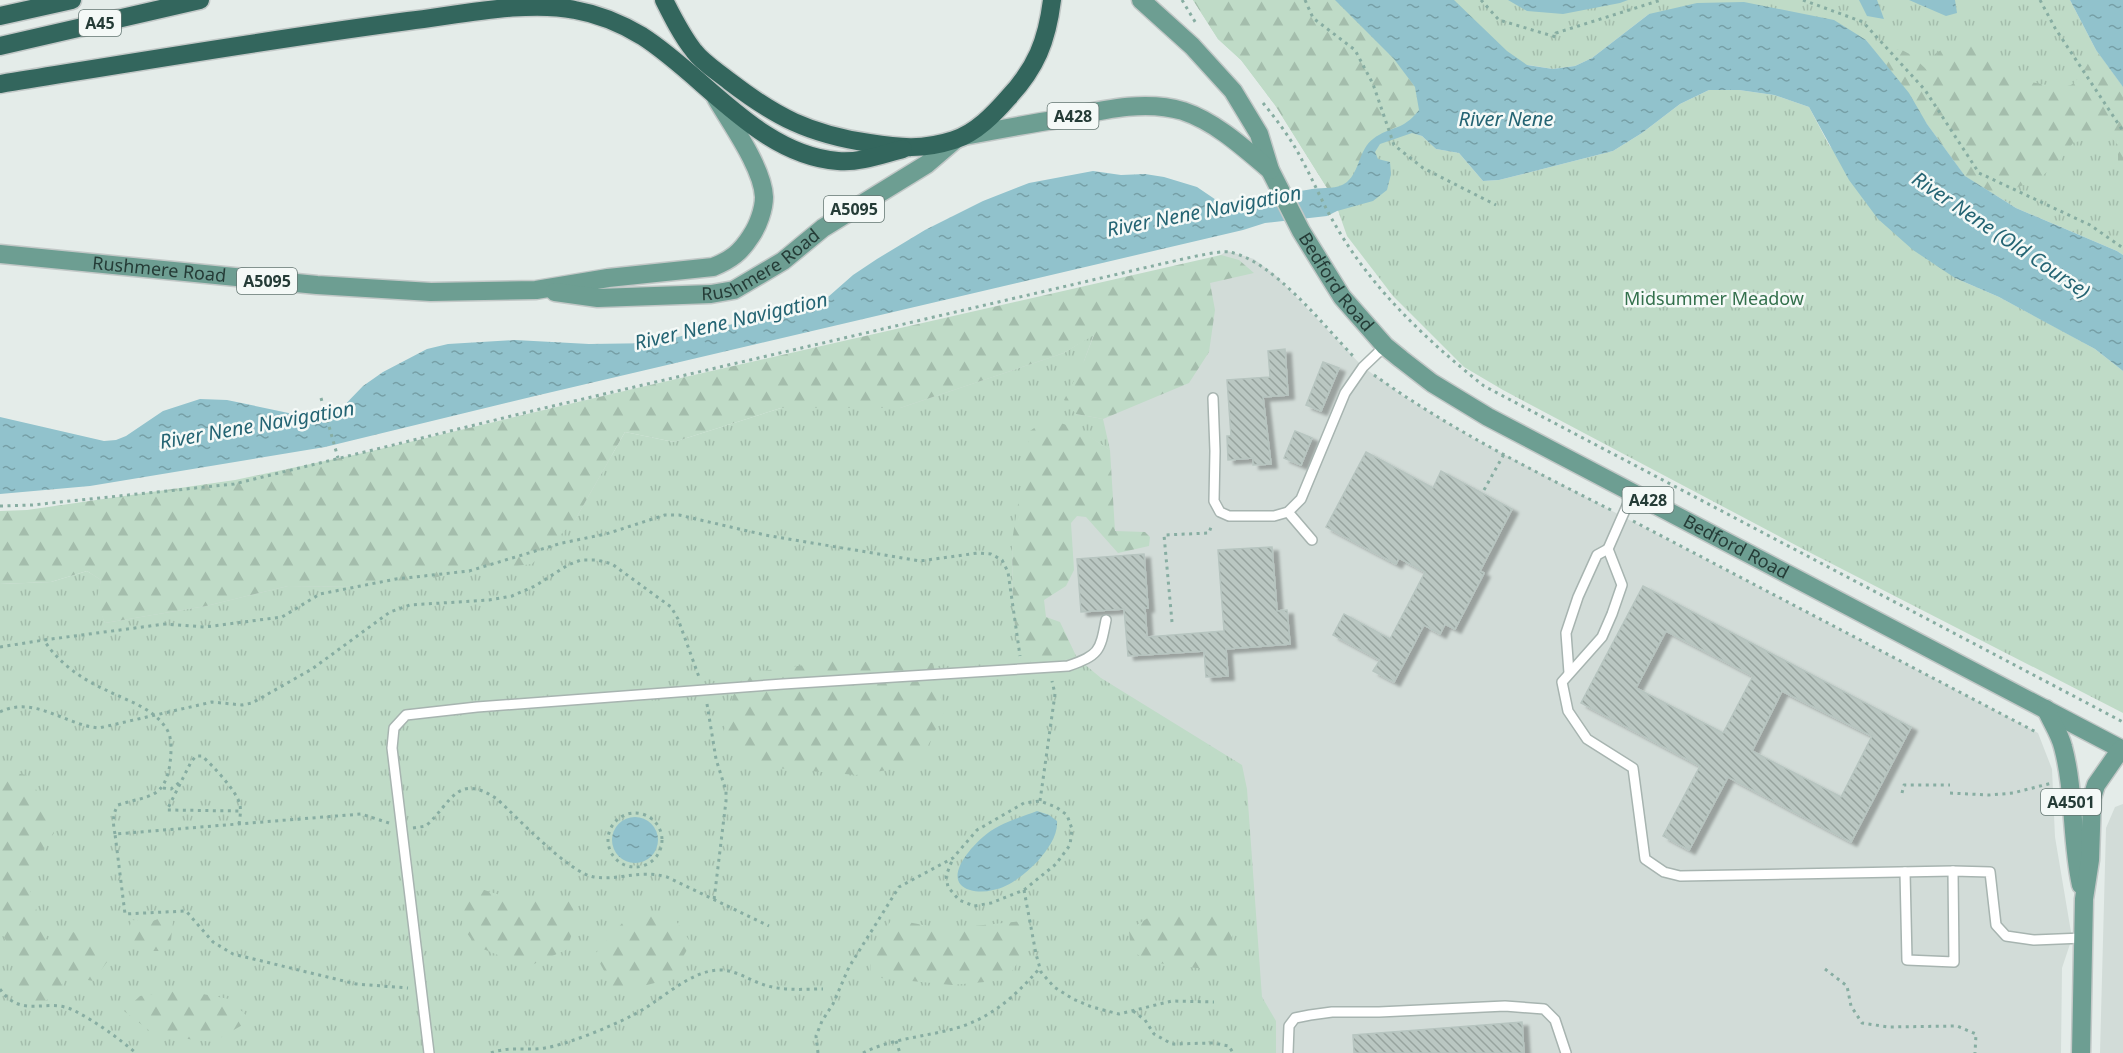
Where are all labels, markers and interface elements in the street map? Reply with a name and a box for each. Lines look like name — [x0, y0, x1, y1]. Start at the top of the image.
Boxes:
road number: A45 — [79, 10, 121, 36]
road number: A428 — [1048, 103, 1098, 129]
water label: River Nene — [1459, 105, 1553, 132]
water label: River Nene (Old Course) — [1907, 165, 2096, 304]
water label: River Nene Navigation — [1104, 178, 1303, 243]
road number: A5095 — [824, 196, 884, 222]
street label: Rushmere Road — [701, 223, 824, 305]
street label: Bedford Road — [1294, 228, 1380, 336]
street label: Rushmere Road — [91, 250, 227, 287]
road number: A5095 — [237, 268, 297, 294]
water label: River Nene Navigation — [632, 285, 830, 356]
park label: Midsummer Meadow — [1624, 286, 1804, 310]
water label: River Nene Navigation — [157, 394, 357, 455]
road number: A428 — [1622, 487, 1674, 513]
street label: Bedford Road — [1679, 509, 1793, 584]
road number: A4501 — [2041, 789, 2101, 815]

